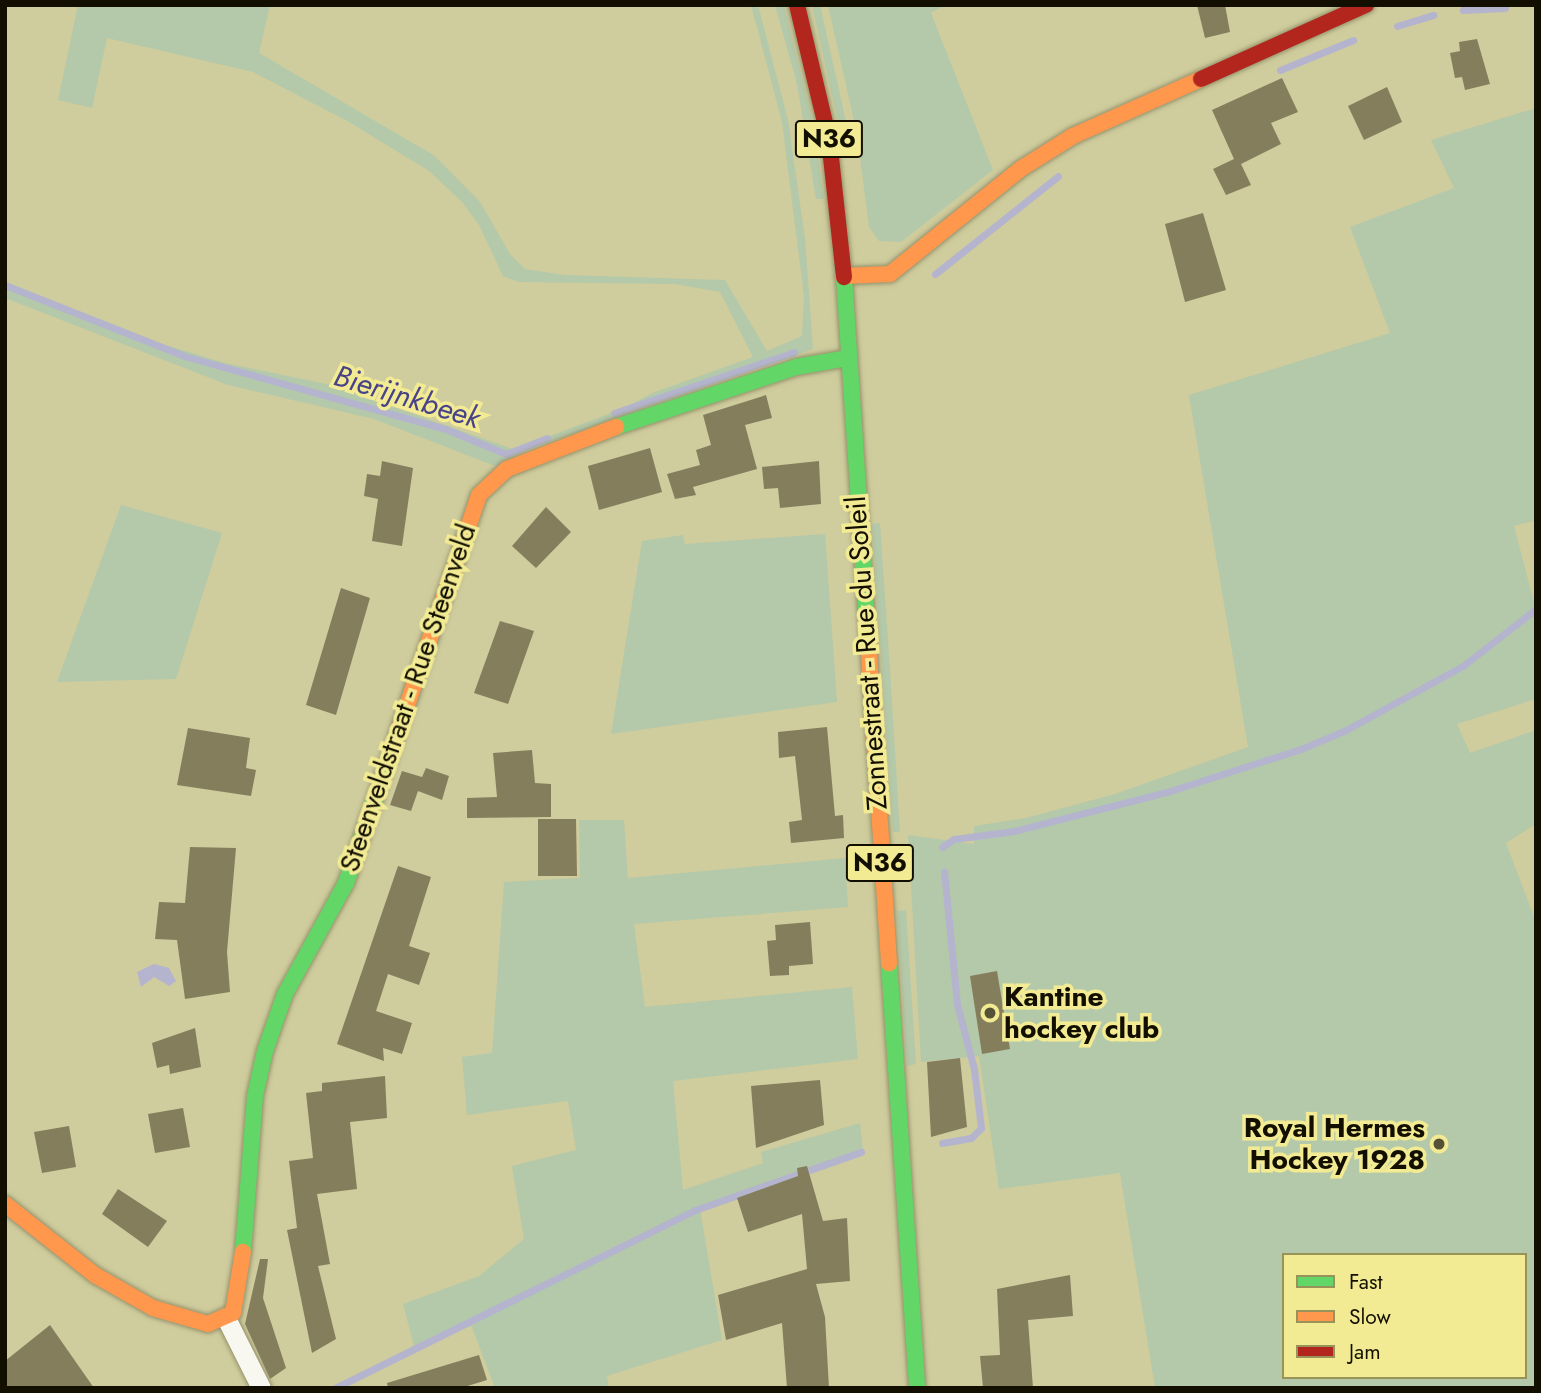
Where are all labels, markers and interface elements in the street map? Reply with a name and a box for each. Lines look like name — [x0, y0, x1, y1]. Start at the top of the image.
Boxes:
road number: N36 — [794, 116, 864, 162]
water label: Bierijnkbeek — [329, 358, 485, 436]
street label: Zonnestraat - Rue du Soleil — [839, 495, 895, 811]
street label: Steenveldstraat - Rue Steenveld — [333, 520, 483, 876]
road number: N36 — [845, 841, 915, 886]
place label: Kantine hockey club — [1004, 980, 1159, 1046]
marker: Kantine hockey club — [982, 1005, 998, 1021]
place label: Royal Hermes Hockey 1928 — [1244, 1111, 1425, 1177]
marker: Royal Hermes Hockey 1928 — [1431, 1136, 1447, 1152]
legend — [1282, 1253, 1527, 1379]
text: Fast — [1349, 1267, 1382, 1297]
text: Slow — [1349, 1302, 1391, 1332]
text: Jam — [1349, 1337, 1381, 1367]

